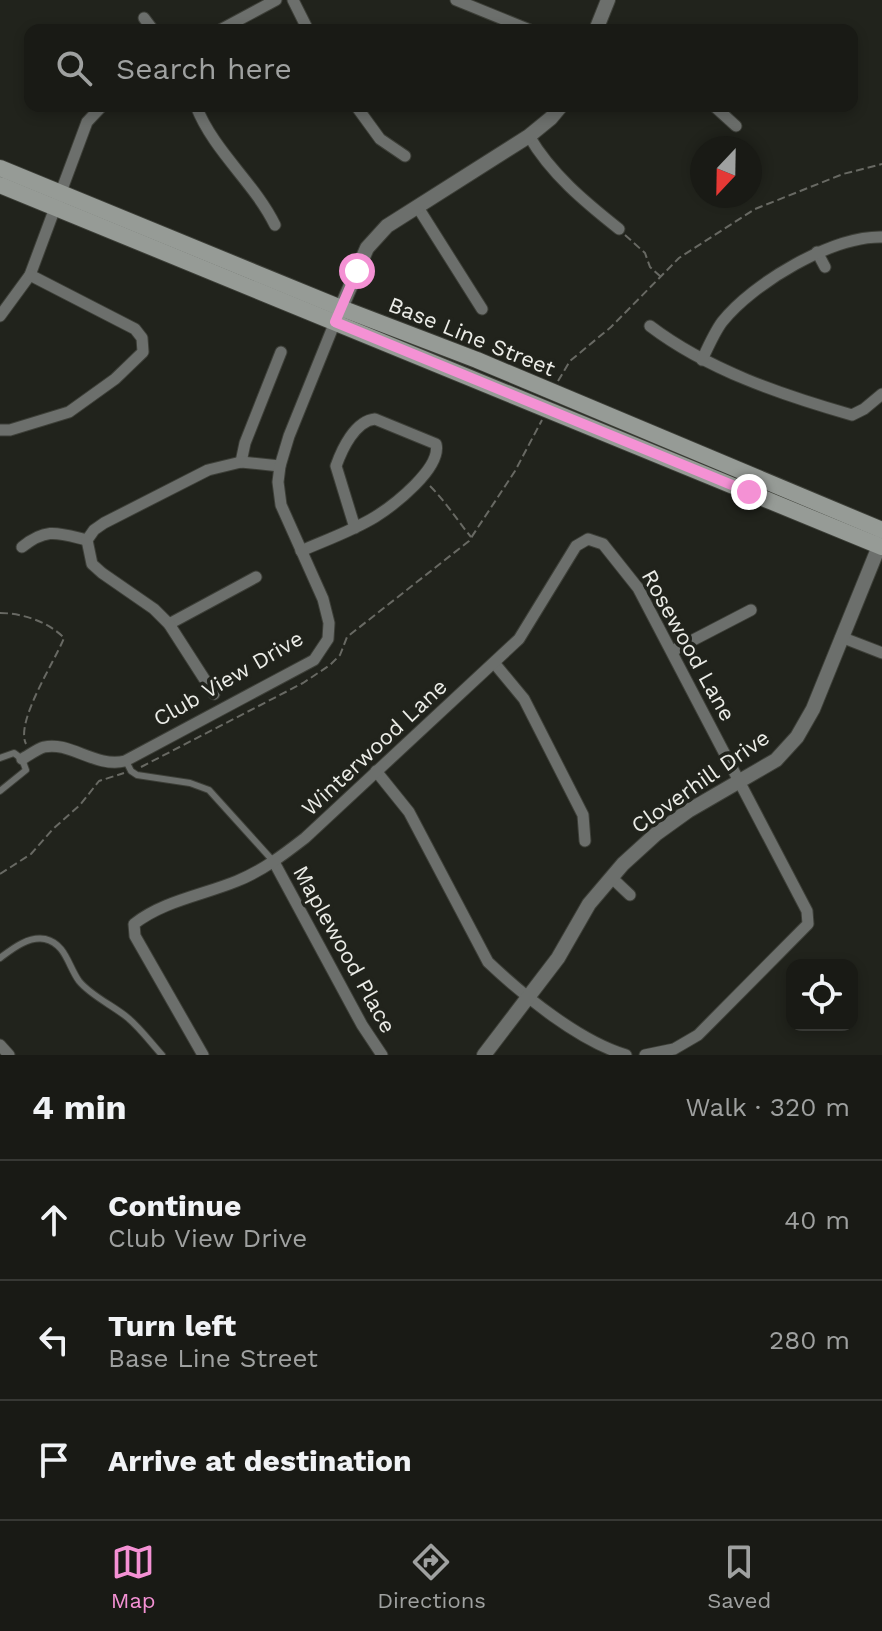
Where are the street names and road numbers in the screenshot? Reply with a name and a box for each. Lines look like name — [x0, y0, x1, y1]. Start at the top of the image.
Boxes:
street label: Base Line Street — [385, 292, 559, 381]
street label: Rosewood Lane — [637, 565, 740, 725]
street label: Club View Drive — [149, 625, 308, 731]
street label: Winterwood Lane — [297, 674, 452, 821]
street label: Cloverhill Drive — [627, 725, 774, 838]
street label: Maplewood Place — [288, 861, 401, 1037]

